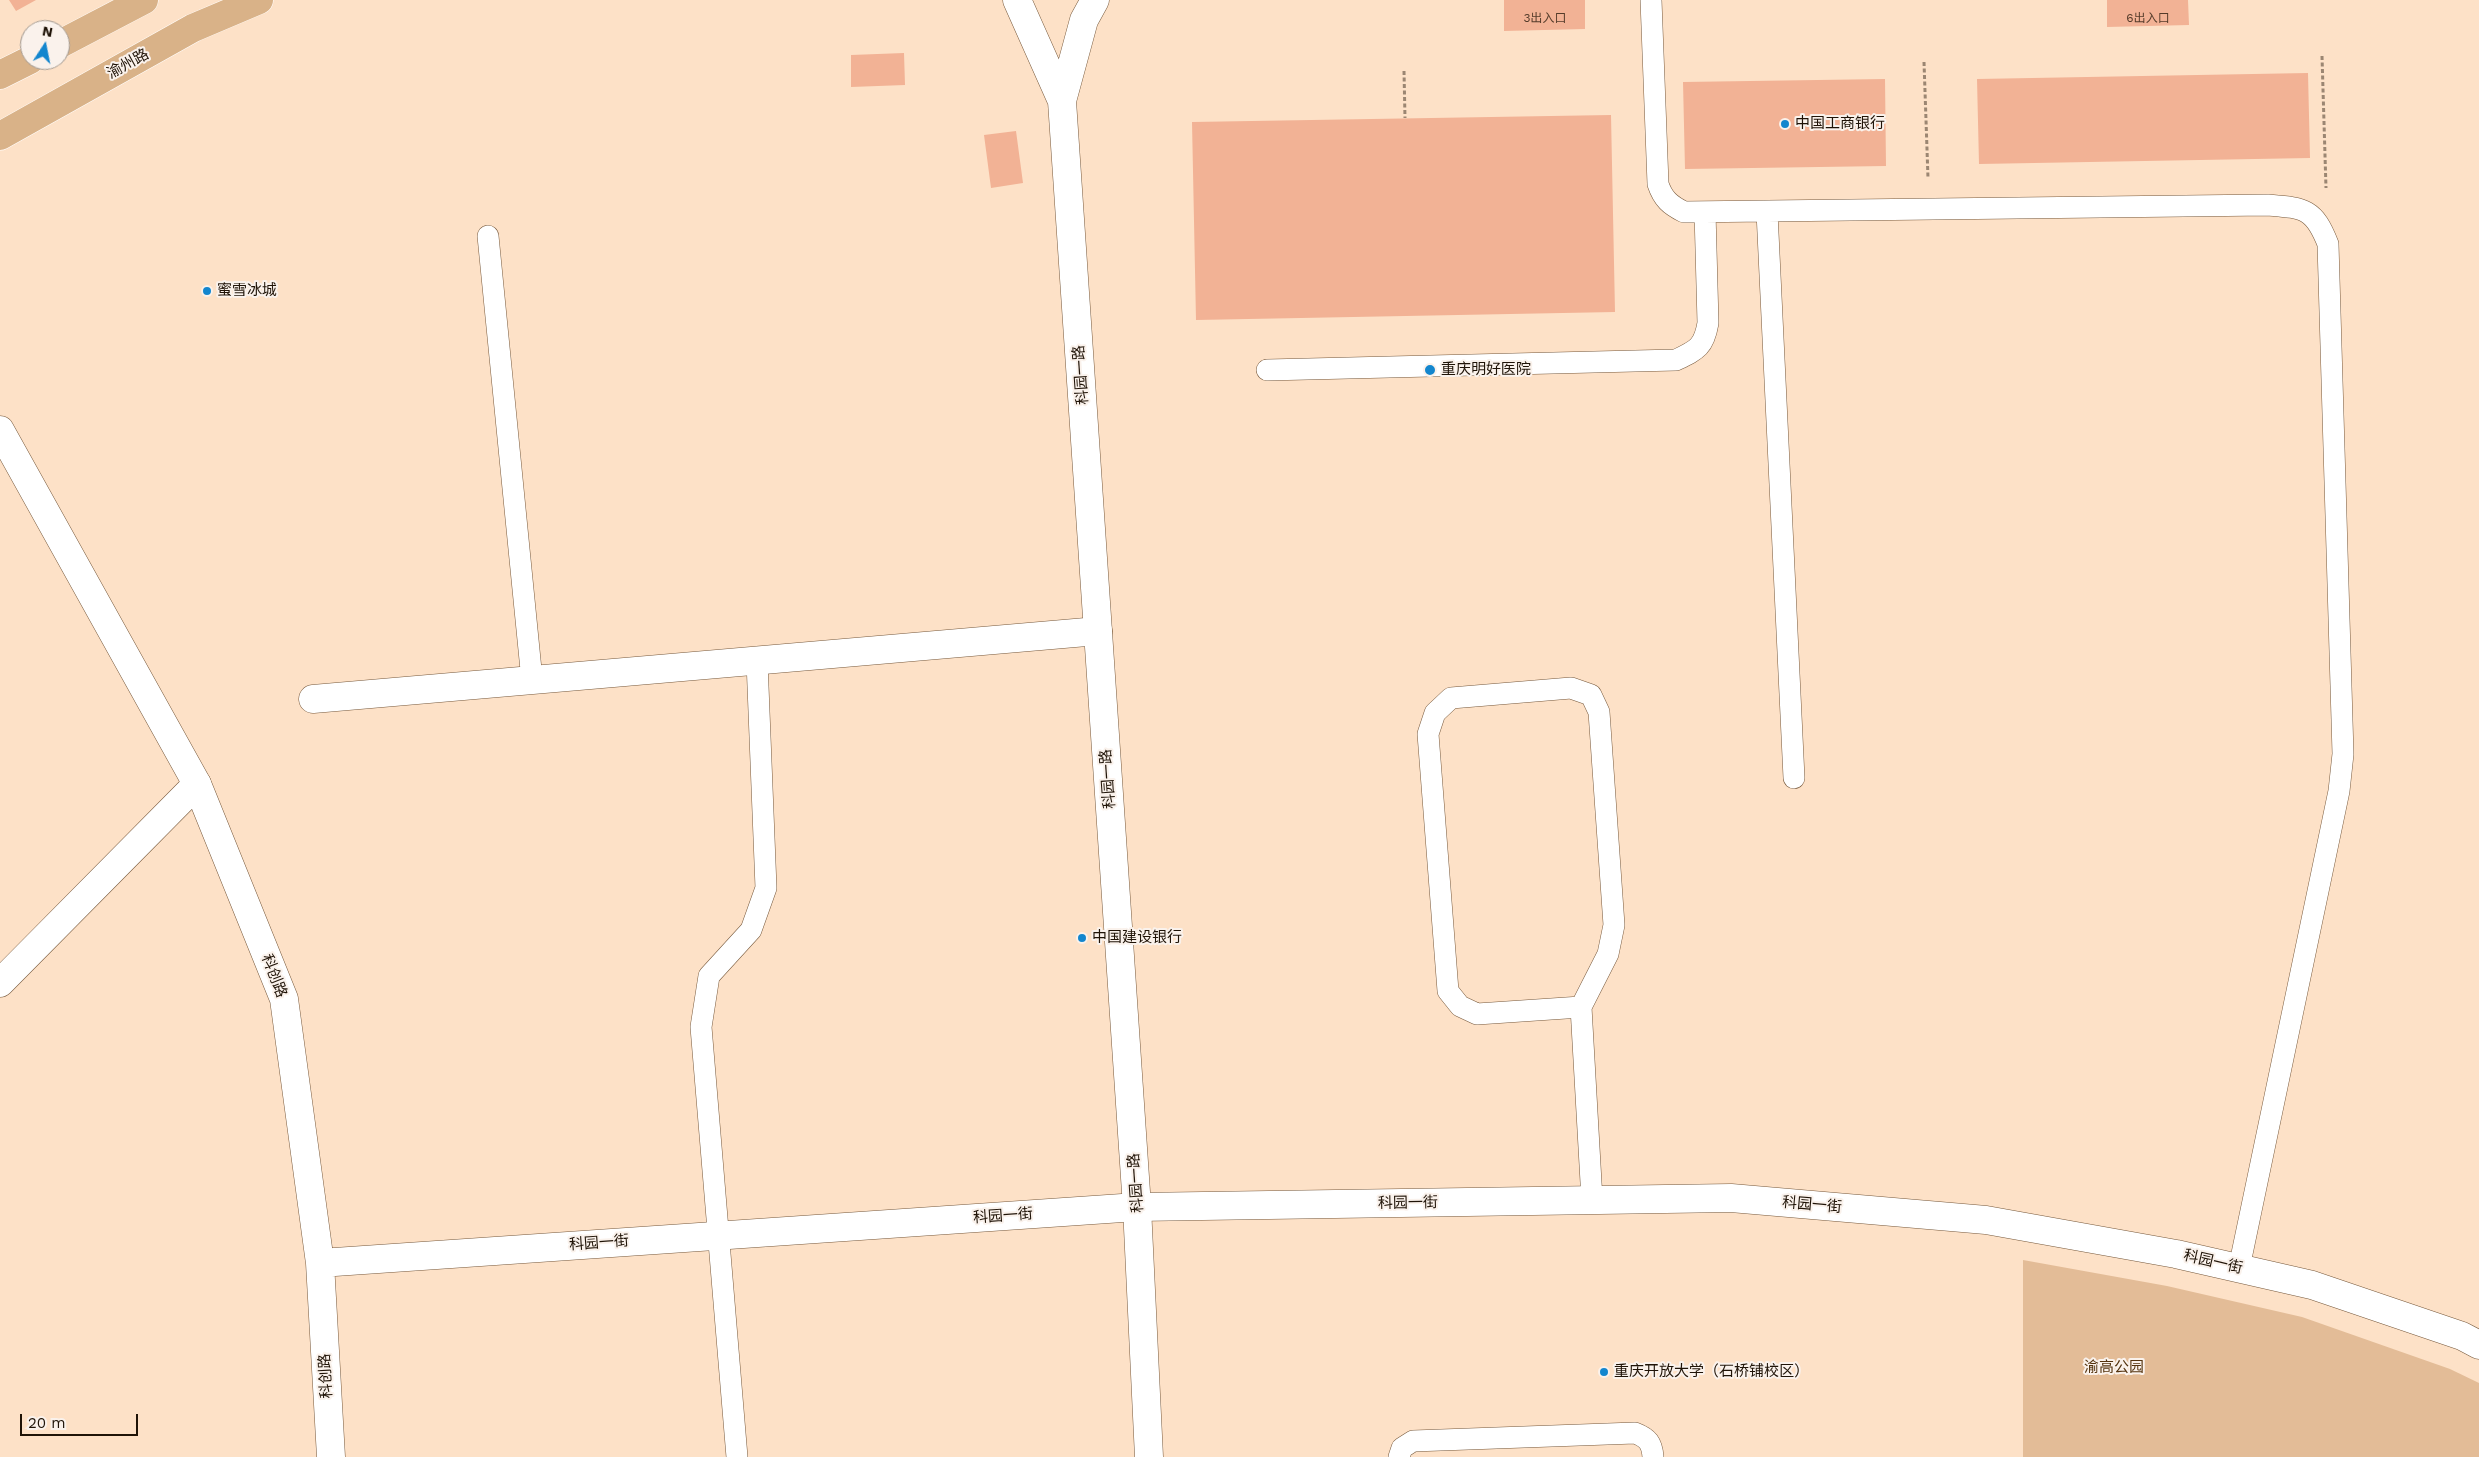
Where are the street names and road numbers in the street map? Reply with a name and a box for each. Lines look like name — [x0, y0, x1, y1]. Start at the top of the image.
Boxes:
street label: 渝州路 — [104, 45, 152, 83]
street label: 科园一路 — [1070, 344, 1092, 406]
street label: 科园一路 — [1097, 748, 1119, 810]
street label: 科创路 — [258, 952, 290, 1000]
street label: 科园一路 — [1125, 1152, 1147, 1214]
street label: 科园一街 — [1378, 1193, 1438, 1213]
street label: 科园一街 — [1781, 1193, 1843, 1217]
street label: 科园一街 — [972, 1205, 1034, 1227]
street label: 科园一街 — [568, 1232, 630, 1254]
street label: 科园一街 — [2182, 1246, 2244, 1278]
street label: 科创路 — [316, 1353, 336, 1399]

